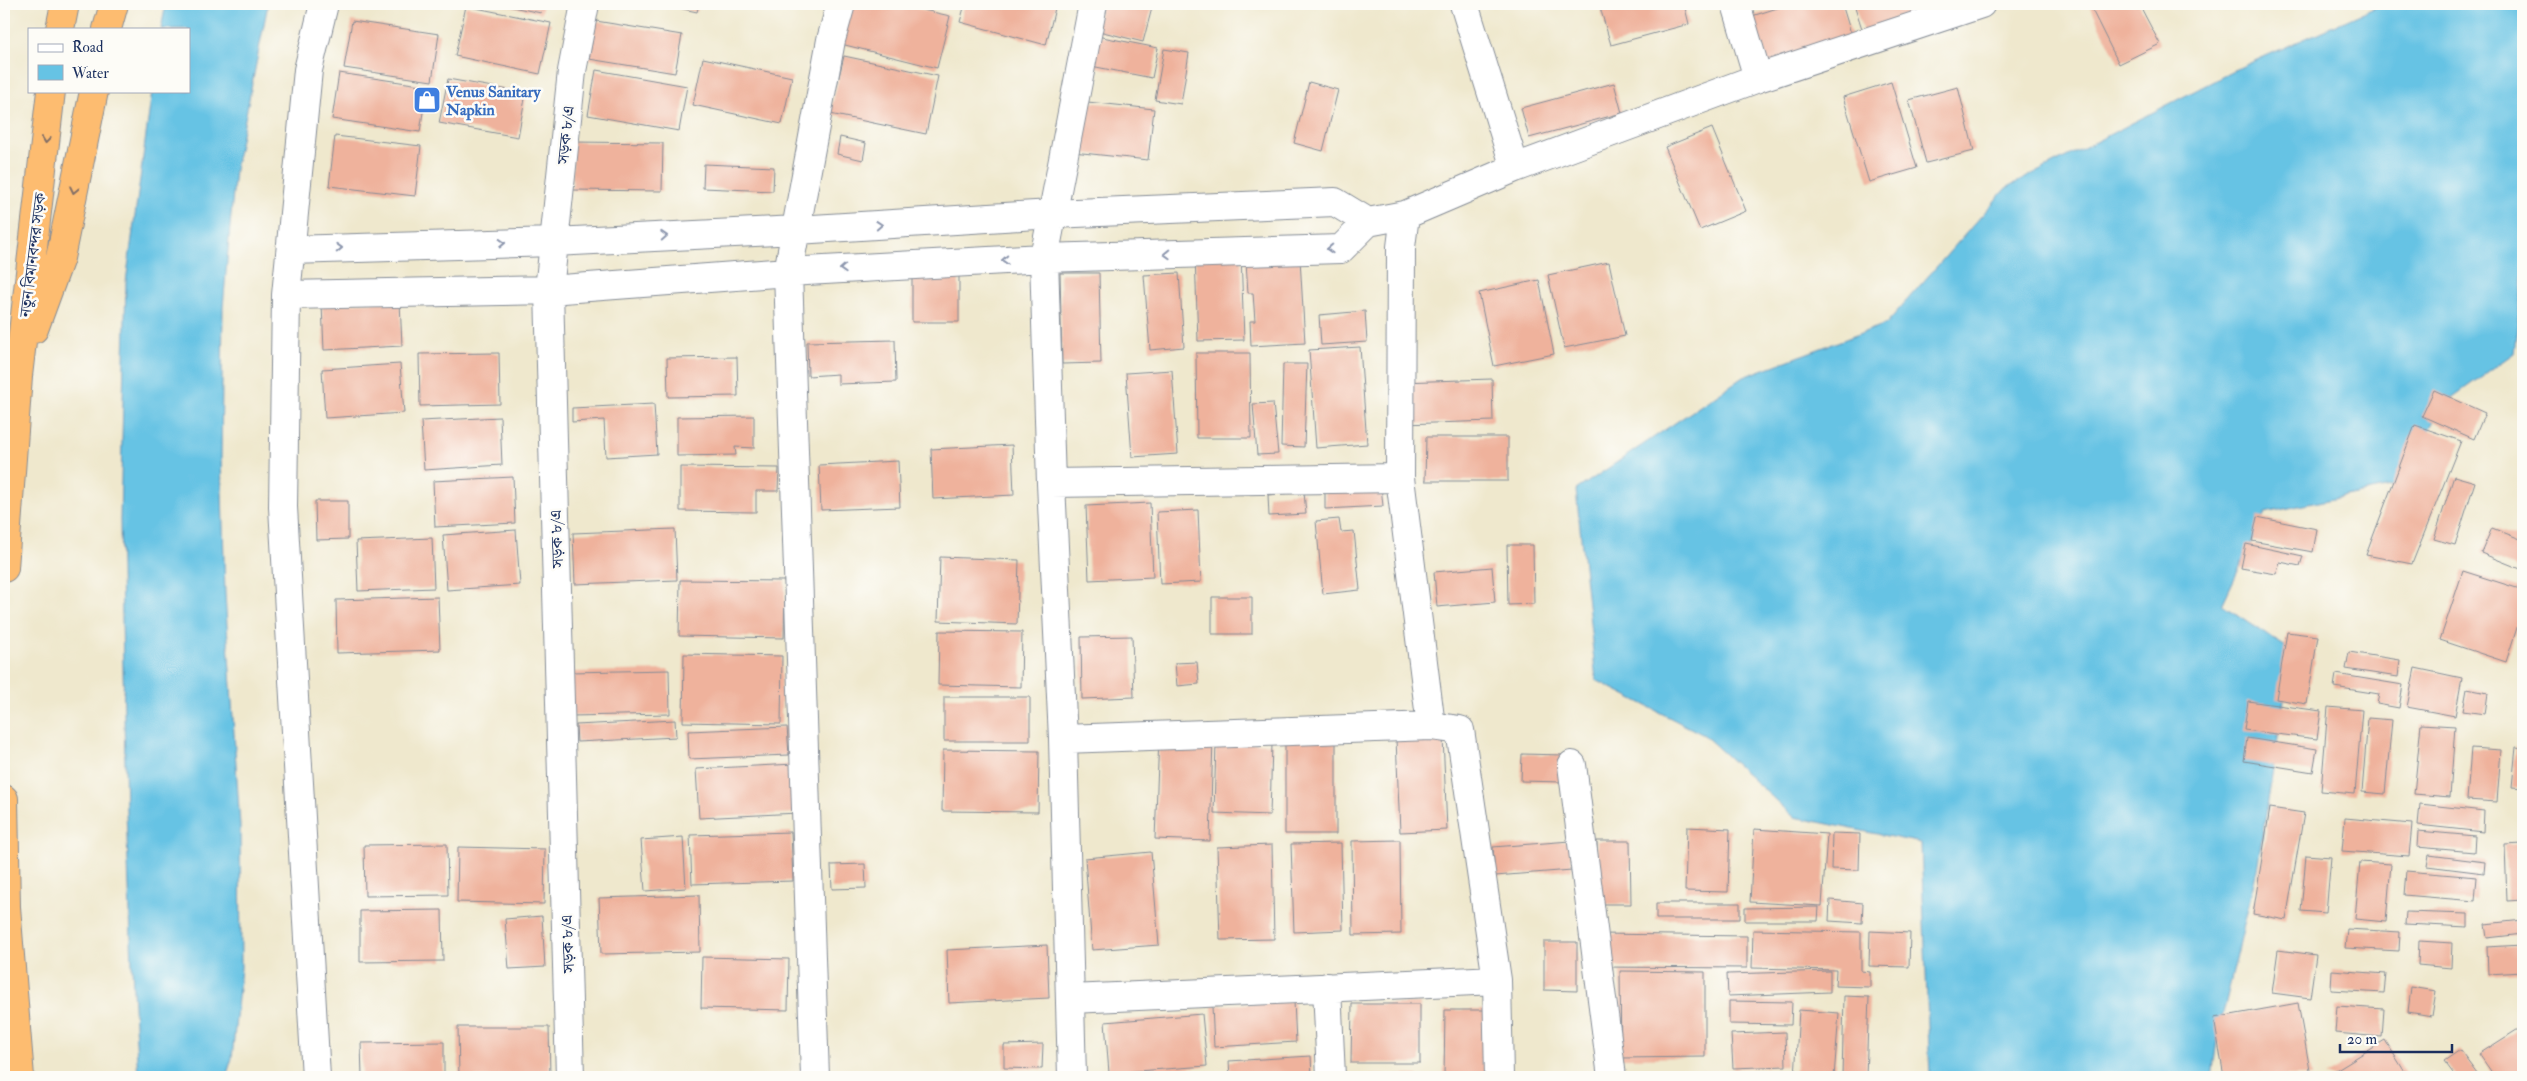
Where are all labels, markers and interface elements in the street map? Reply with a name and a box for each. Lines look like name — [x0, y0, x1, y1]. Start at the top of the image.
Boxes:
legend — [28, 28, 190, 92]
text: Road — [72, 38, 104, 57]
text: Water — [71, 64, 109, 83]
place label: Venus Sanitary Napkin — [445, 82, 542, 121]
shop icon: Venus Sanitary Napkin — [412, 85, 442, 115]
street label: সড়ক ৮/এ — [553, 105, 579, 166]
one-way arrow — [41, 136, 52, 144]
one-way arrow — [69, 186, 80, 195]
street label: নতুন বিমানবন্দর সড়ক — [15, 191, 51, 319]
one-way arrow — [875, 220, 883, 231]
one-way arrow — [660, 231, 668, 242]
one-way arrow — [498, 238, 506, 248]
one-way arrow — [336, 243, 344, 253]
one-way arrow — [1326, 244, 1334, 254]
one-way arrow — [1163, 249, 1171, 259]
one-way arrow — [1001, 254, 1009, 265]
one-way arrow — [838, 264, 846, 275]
street label: সড়ক ৮/এ — [546, 509, 568, 569]
street label: সড়ক ৮/এ — [557, 914, 579, 974]
scale bar — [2340, 1021, 2452, 1053]
text: 20 m — [2347, 1030, 2377, 1049]

